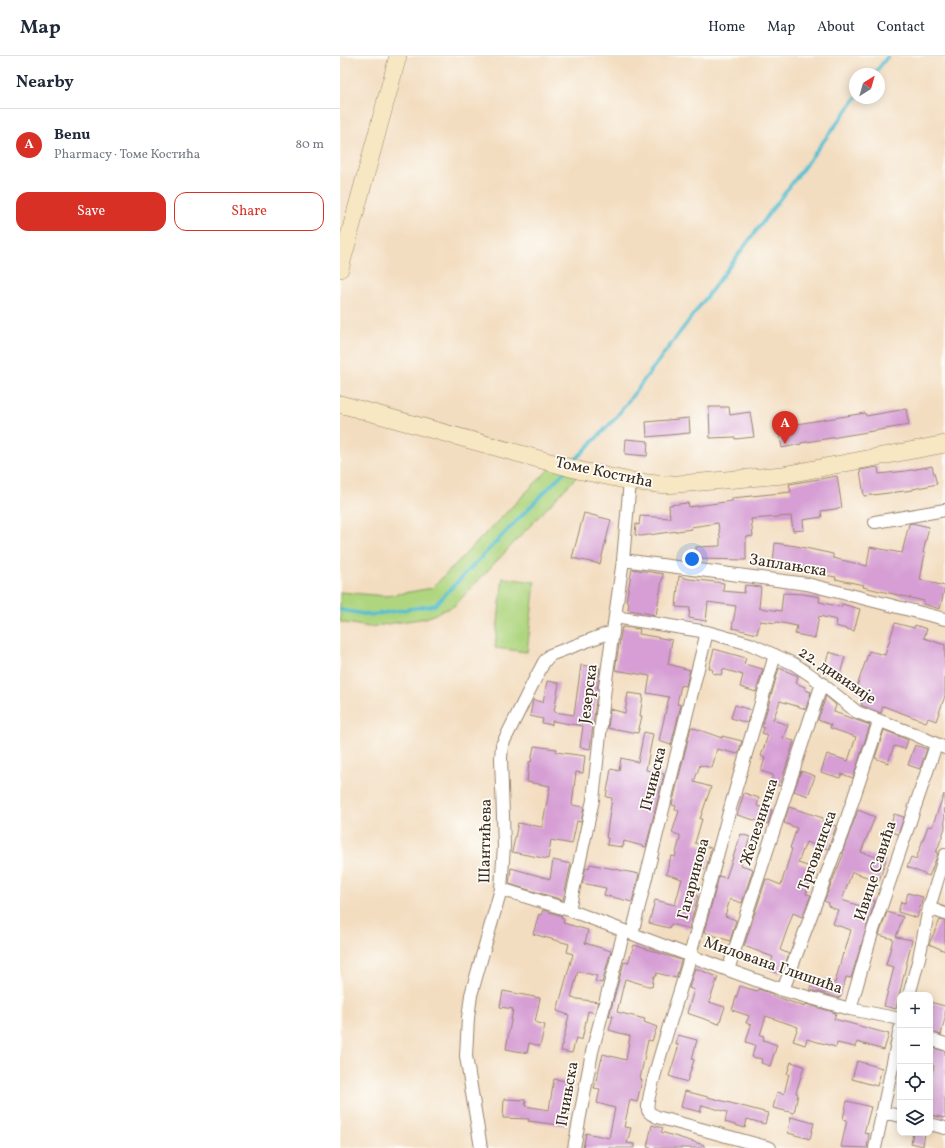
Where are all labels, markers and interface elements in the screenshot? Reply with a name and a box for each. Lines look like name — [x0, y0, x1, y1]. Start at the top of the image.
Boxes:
text: Map — [20, 15, 61, 41]
text: Home — [708, 18, 745, 37]
text: Map — [767, 18, 795, 37]
text: About — [817, 18, 855, 37]
text: Contact — [877, 18, 925, 37]
north arrow — [849, 68, 885, 104]
text: Nearby — [16, 71, 74, 94]
text: Benu — [54, 125, 91, 146]
text: A — [24, 136, 34, 154]
text: 80 m — [295, 136, 324, 154]
text: Pharmacy · Томе Костића — [54, 146, 200, 164]
button: Save — [16, 192, 166, 231]
button: Share — [174, 192, 324, 231]
pin: A — [772, 411, 798, 444]
street label: Томе Костића — [553, 452, 655, 494]
your location — [682, 549, 702, 569]
street label: Заплањска — [747, 549, 829, 583]
street label: 22. дивизије — [794, 642, 880, 710]
street label: Језерска — [574, 663, 604, 725]
street label: Пчињска — [635, 745, 673, 813]
street label: Железничка — [736, 776, 784, 868]
street label: Шантићева — [474, 798, 498, 884]
street label: Трговинска — [793, 808, 843, 894]
street label: Ивице Савића — [849, 818, 903, 924]
street label: Гагаринова — [673, 836, 715, 922]
street label: Милована Глишића — [701, 932, 845, 1000]
map controls — [897, 992, 933, 1136]
button: + — [897, 992, 933, 1028]
button: − — [897, 1028, 933, 1064]
street label: Пчињска — [551, 1060, 585, 1128]
button: locate — [897, 1064, 933, 1100]
button: layers — [897, 1100, 933, 1136]

